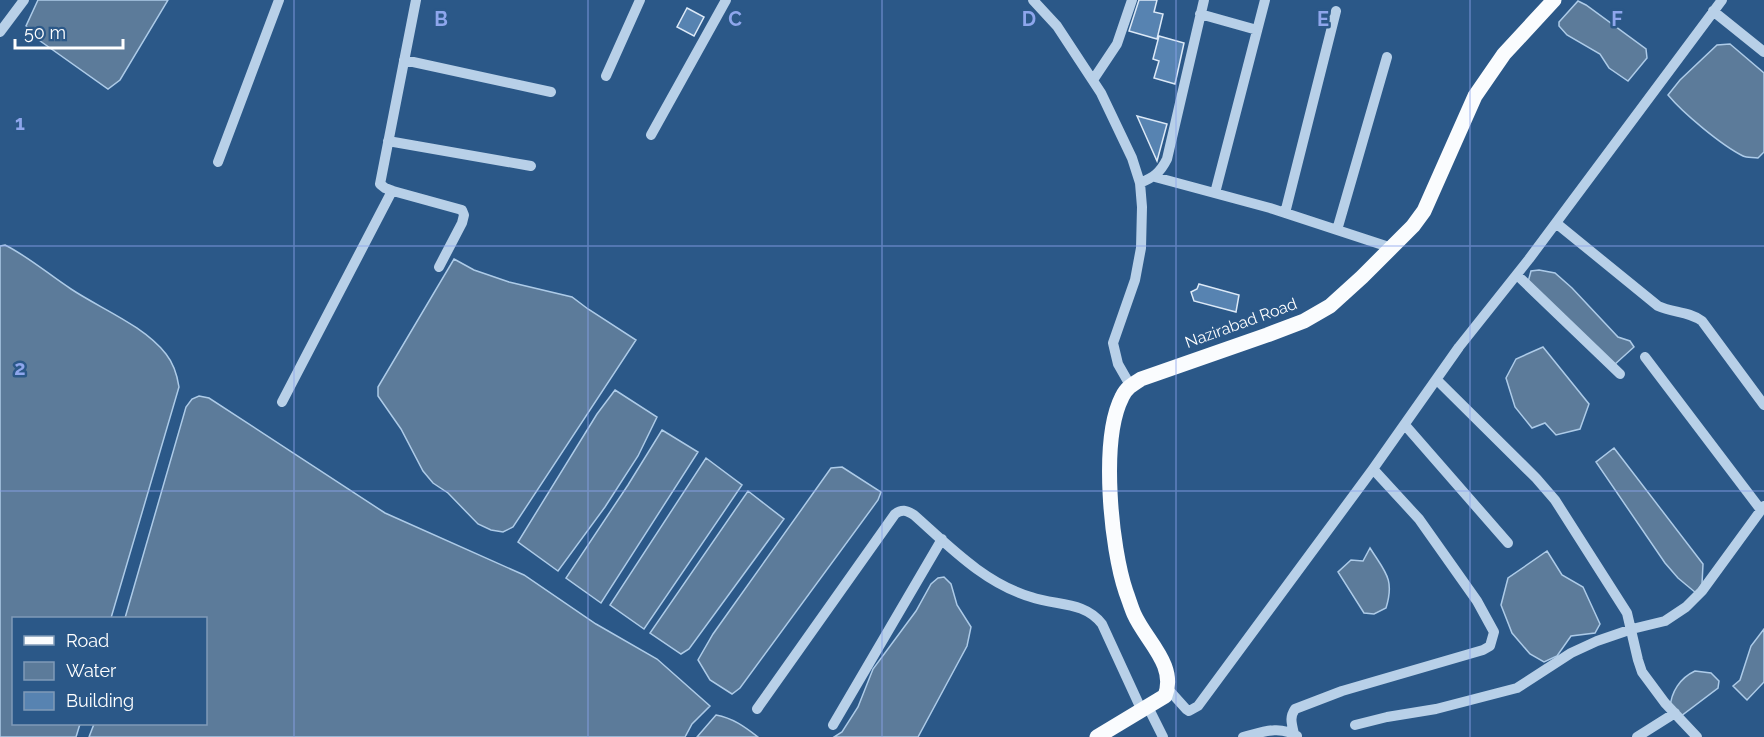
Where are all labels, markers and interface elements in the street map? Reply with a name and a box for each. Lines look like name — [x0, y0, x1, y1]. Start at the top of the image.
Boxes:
text: B — [434, 7, 448, 31]
text: C — [728, 7, 742, 31]
text: D — [1022, 7, 1036, 31]
text: E — [1317, 7, 1329, 31]
text: F — [1611, 7, 1623, 31]
scale bar — [15, 12, 123, 50]
text: 50 m — [24, 22, 66, 43]
text: 1 — [15, 111, 25, 135]
street label: Nazirabad Road — [1182, 294, 1300, 352]
text: 2 — [14, 356, 26, 380]
legend — [12, 617, 207, 725]
text: Road — [66, 630, 109, 651]
text: Water — [66, 660, 117, 681]
text: Building — [66, 690, 134, 711]

